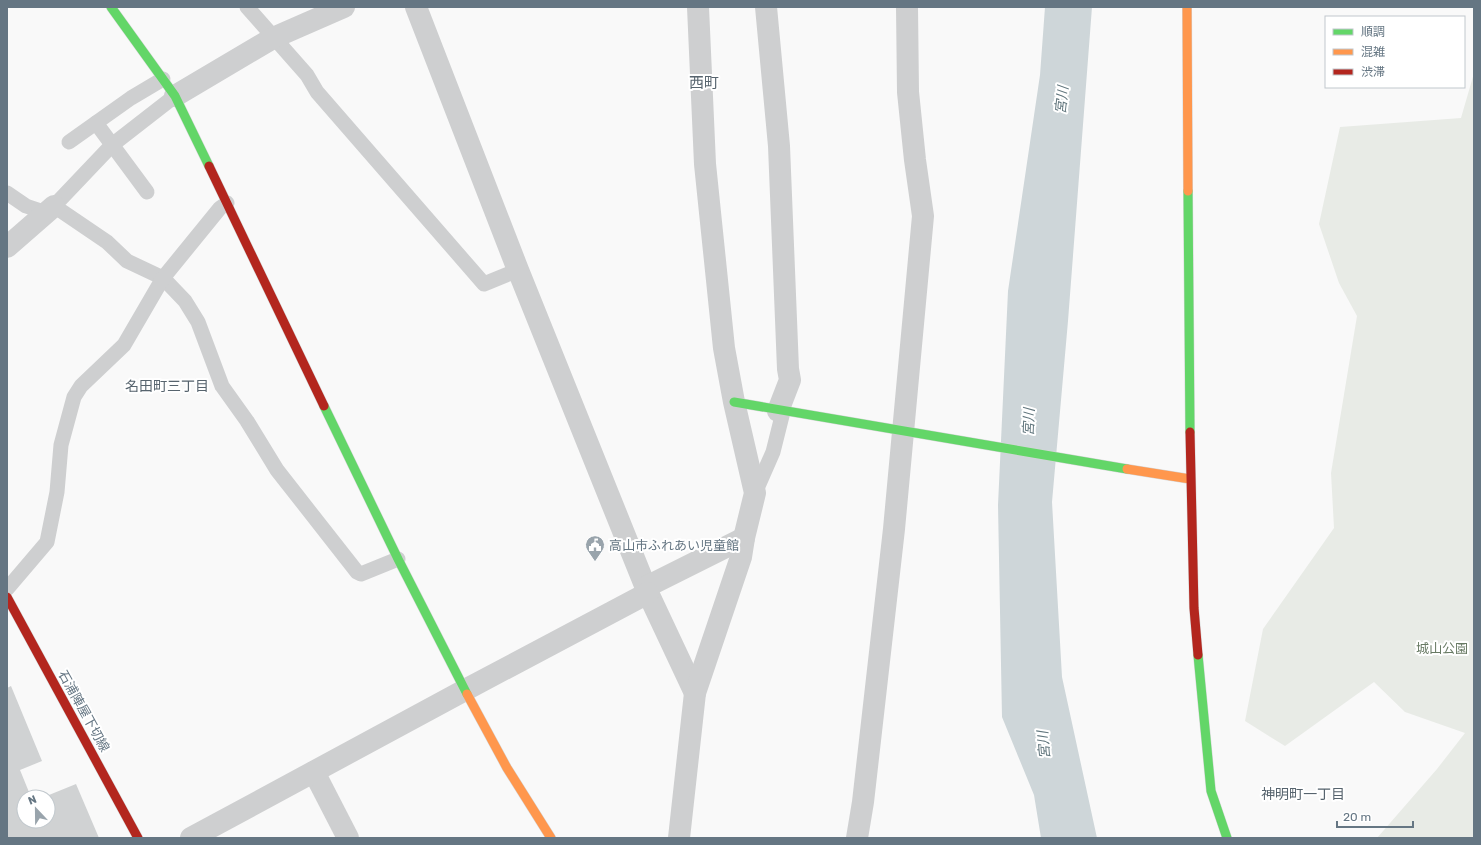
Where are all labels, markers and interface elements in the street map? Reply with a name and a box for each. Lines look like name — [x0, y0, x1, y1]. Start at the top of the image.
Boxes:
legend — [1325, 16, 1465, 88]
text: 順調 — [1361, 25, 1385, 39]
text: 混雑 — [1361, 45, 1385, 59]
text: 渋滞 — [1361, 65, 1385, 79]
district label: 西町 — [689, 74, 719, 92]
water label: 宮川 — [1052, 83, 1072, 115]
district label: 名田町三丁目 — [125, 378, 209, 395]
water label: 宮川 — [1020, 406, 1038, 436]
public building icon: 高山市ふれあい児童館 — [584, 534, 606, 562]
place label: 高山市ふれあい児童館 — [609, 538, 739, 553]
park label: 城山公園 — [1416, 641, 1468, 656]
street label: 石浦陣屋下切線 — [55, 668, 113, 754]
water label: 宮川 — [1034, 728, 1054, 760]
district label: 神明町一丁目 — [1261, 786, 1345, 803]
north arrow — [16, 789, 56, 829]
text: N — [26, 793, 39, 808]
scale bar — [1337, 803, 1413, 829]
text: 20 m — [1343, 810, 1371, 824]

